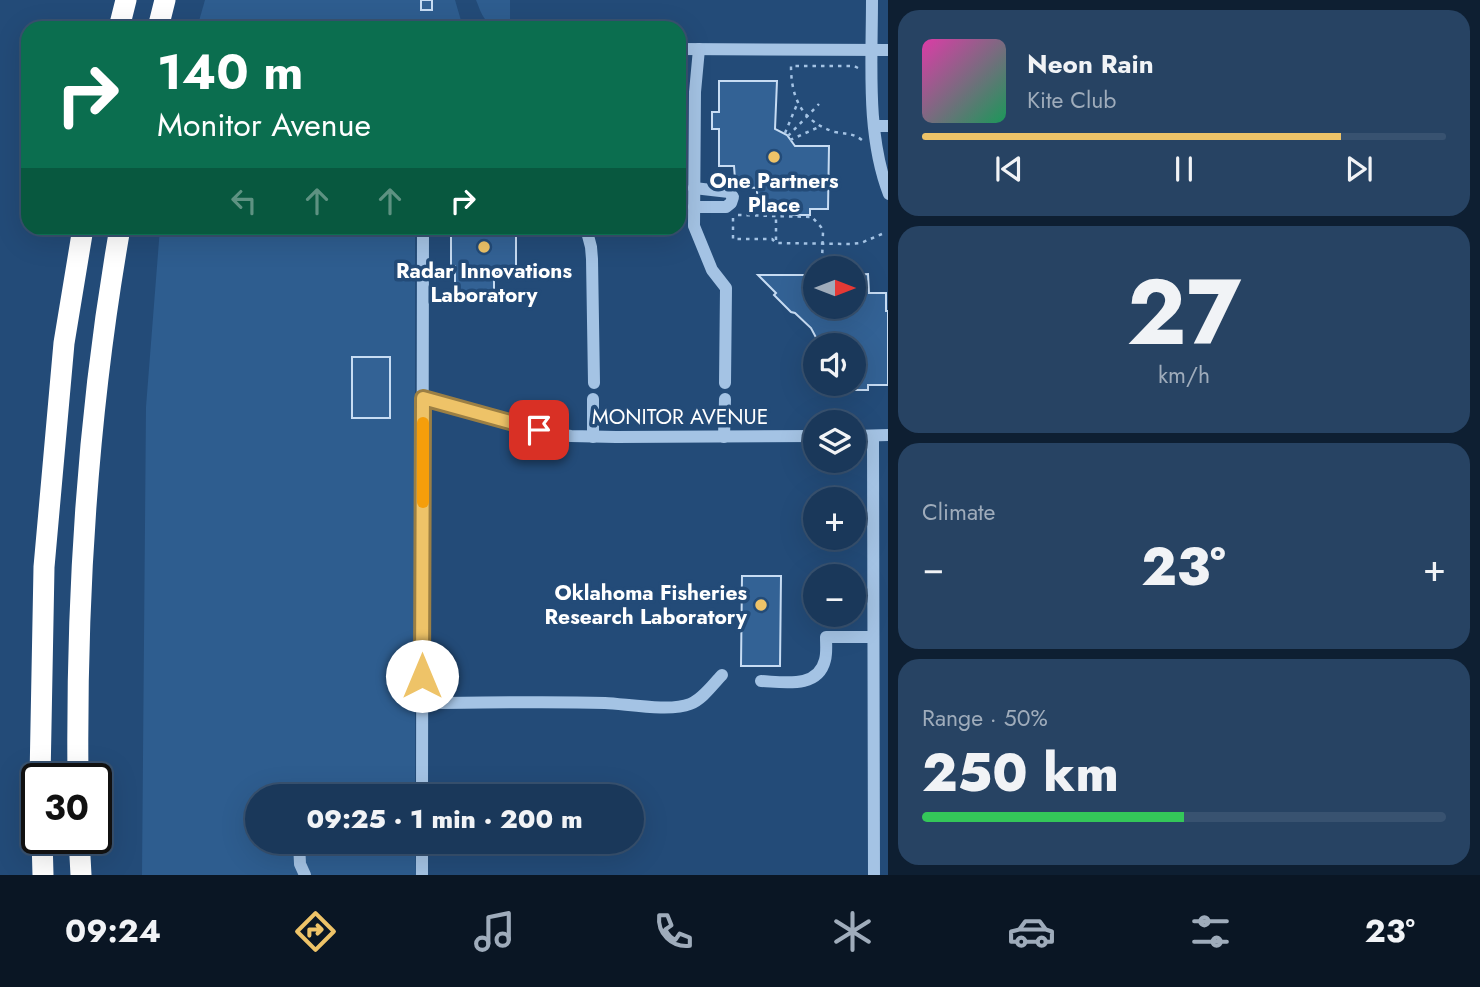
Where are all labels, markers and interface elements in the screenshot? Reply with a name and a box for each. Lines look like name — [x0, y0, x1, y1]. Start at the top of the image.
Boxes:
text: 140 m — [157, 37, 303, 107]
text: Neon Rain — [1027, 45, 1154, 83]
icon: right — [42, 49, 133, 140]
text: Kite Club — [1027, 83, 1116, 117]
text: Monitor Avenue — [157, 102, 371, 148]
marker: One Partners Place — [766, 149, 782, 165]
icon: previous — [990, 150, 1028, 188]
icon: pause — [1165, 150, 1203, 188]
icon: next — [1340, 150, 1378, 188]
place label: One Partners Place — [709, 166, 839, 220]
icon: left — [225, 182, 263, 220]
icon: ahead — [298, 182, 336, 220]
icon: ahead — [371, 182, 409, 220]
icon: right — [444, 182, 482, 220]
marker: Radar Innovations Laboratory — [476, 239, 492, 255]
text: 27 — [1127, 247, 1241, 378]
place label: Radar Innovations Laboratory — [396, 256, 572, 310]
north arrow — [803, 256, 866, 318]
map controls — [803, 256, 866, 627]
button: sound — [803, 333, 866, 396]
text: km/h — [1158, 358, 1210, 392]
pin — [509, 400, 569, 460]
street label: MONITOR AVENUE — [592, 402, 768, 432]
button: layers — [803, 410, 866, 473]
icon: arrive — [520, 411, 558, 449]
button: + — [803, 487, 866, 550]
text: Climate — [922, 495, 995, 529]
text: 23° — [1141, 529, 1226, 605]
text: − — [922, 540, 944, 595]
text: + — [1423, 540, 1446, 595]
button: − — [803, 564, 866, 627]
place label: Oklahoma Fisheries Research Laboratory — [545, 578, 748, 632]
marker: Oklahoma Fisheries Research Laboratory — [753, 597, 769, 613]
position arrow — [385, 639, 459, 713]
text: Range · 50% — [922, 701, 1048, 735]
text: 250 km — [922, 735, 1119, 811]
speed limit sign: 30 — [21, 763, 112, 854]
text: 09:25 · 1 min · 200 m — [306, 800, 583, 838]
icon: directions — [291, 907, 340, 956]
icon: music — [470, 907, 519, 956]
icon: phone — [649, 907, 698, 956]
icon: climate — [828, 907, 877, 956]
icon: car — [1007, 907, 1056, 956]
icon: filters — [1186, 907, 1235, 956]
text: 09:24 — [65, 908, 161, 954]
text: 23° — [1365, 908, 1415, 954]

